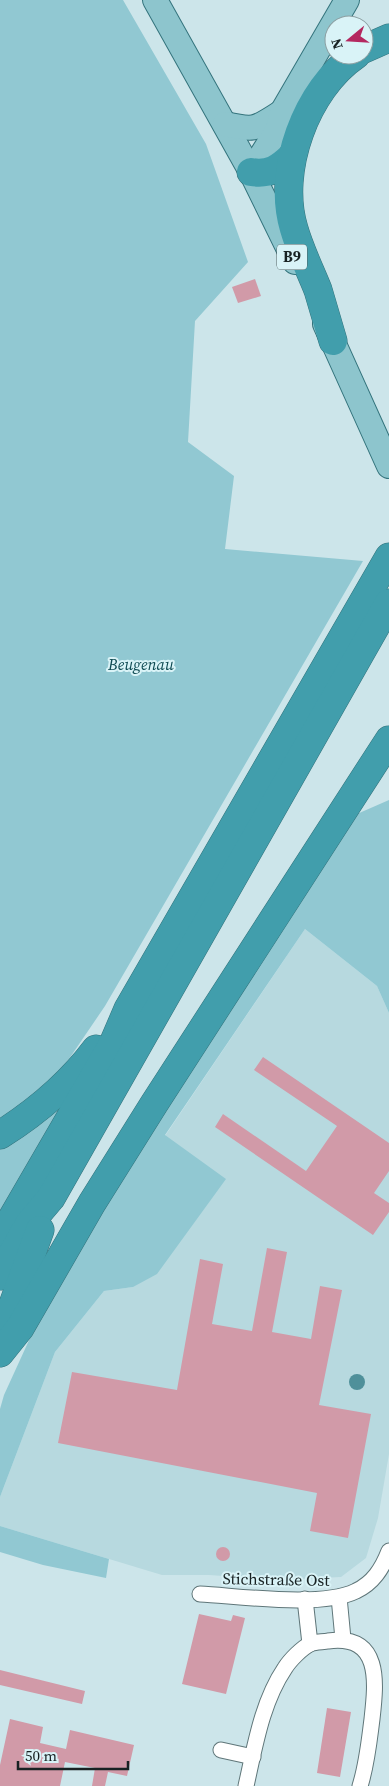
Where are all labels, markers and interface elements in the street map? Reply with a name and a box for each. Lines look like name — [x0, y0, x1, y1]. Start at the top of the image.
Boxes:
north arrow — [324, 15, 374, 65]
text: N — [326, 36, 348, 52]
road number: B9 — [277, 244, 307, 270]
park label: Beugenau — [107, 653, 175, 675]
street label: Stichstraße Ost — [222, 1567, 330, 1591]
scale bar — [18, 1738, 128, 1770]
text: 50 m — [25, 1745, 57, 1766]

